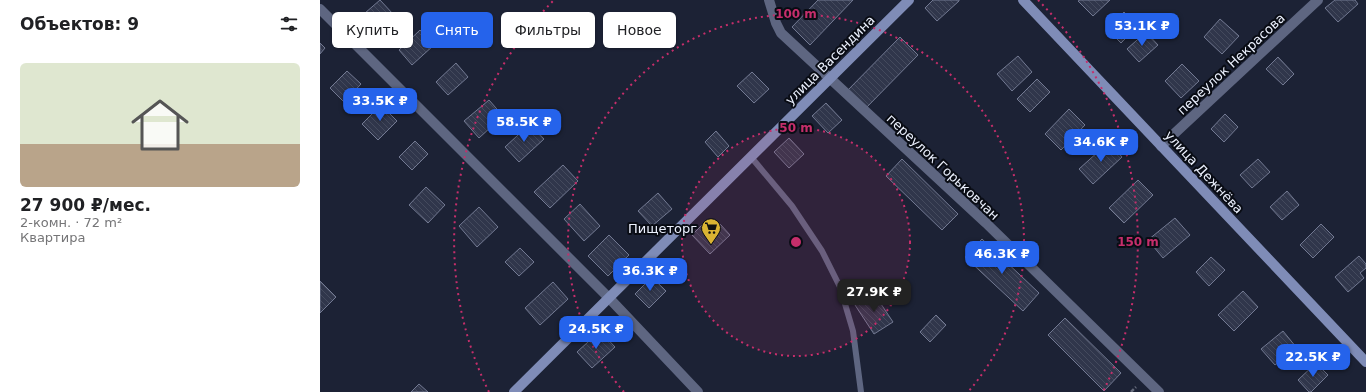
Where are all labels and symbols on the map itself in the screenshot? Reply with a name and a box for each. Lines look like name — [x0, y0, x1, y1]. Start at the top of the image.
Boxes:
text: 100 m — [775, 7, 817, 21]
street label: переулок Некрасова — [1174, 10, 1288, 118]
street label: улица Васендина — [782, 12, 878, 108]
pin: 53.1K ₽ — [1105, 13, 1179, 47]
pin: 33.5K ₽ — [343, 88, 417, 122]
pin: 58.5K ₽ — [487, 109, 561, 143]
street label: переулок Горьковчан — [884, 111, 1002, 223]
text: 50 m — [779, 121, 813, 135]
street label: улица Дежнёва — [1162, 128, 1246, 216]
pin: 34.6K ₽ — [1064, 129, 1138, 163]
supermarket icon: Пищеторг — [700, 217, 722, 245]
place label: Пищеторг — [628, 221, 697, 236]
centre of rings — [789, 235, 803, 249]
text: 150 m — [1117, 235, 1159, 249]
pin: 46.3K ₽ — [965, 241, 1039, 275]
pin: 36.3K ₽ — [613, 258, 687, 292]
pin: 27.9K ₽ — [837, 279, 911, 313]
pin: 24.5K ₽ — [559, 316, 633, 350]
pin: 22.5K ₽ — [1276, 344, 1350, 378]

